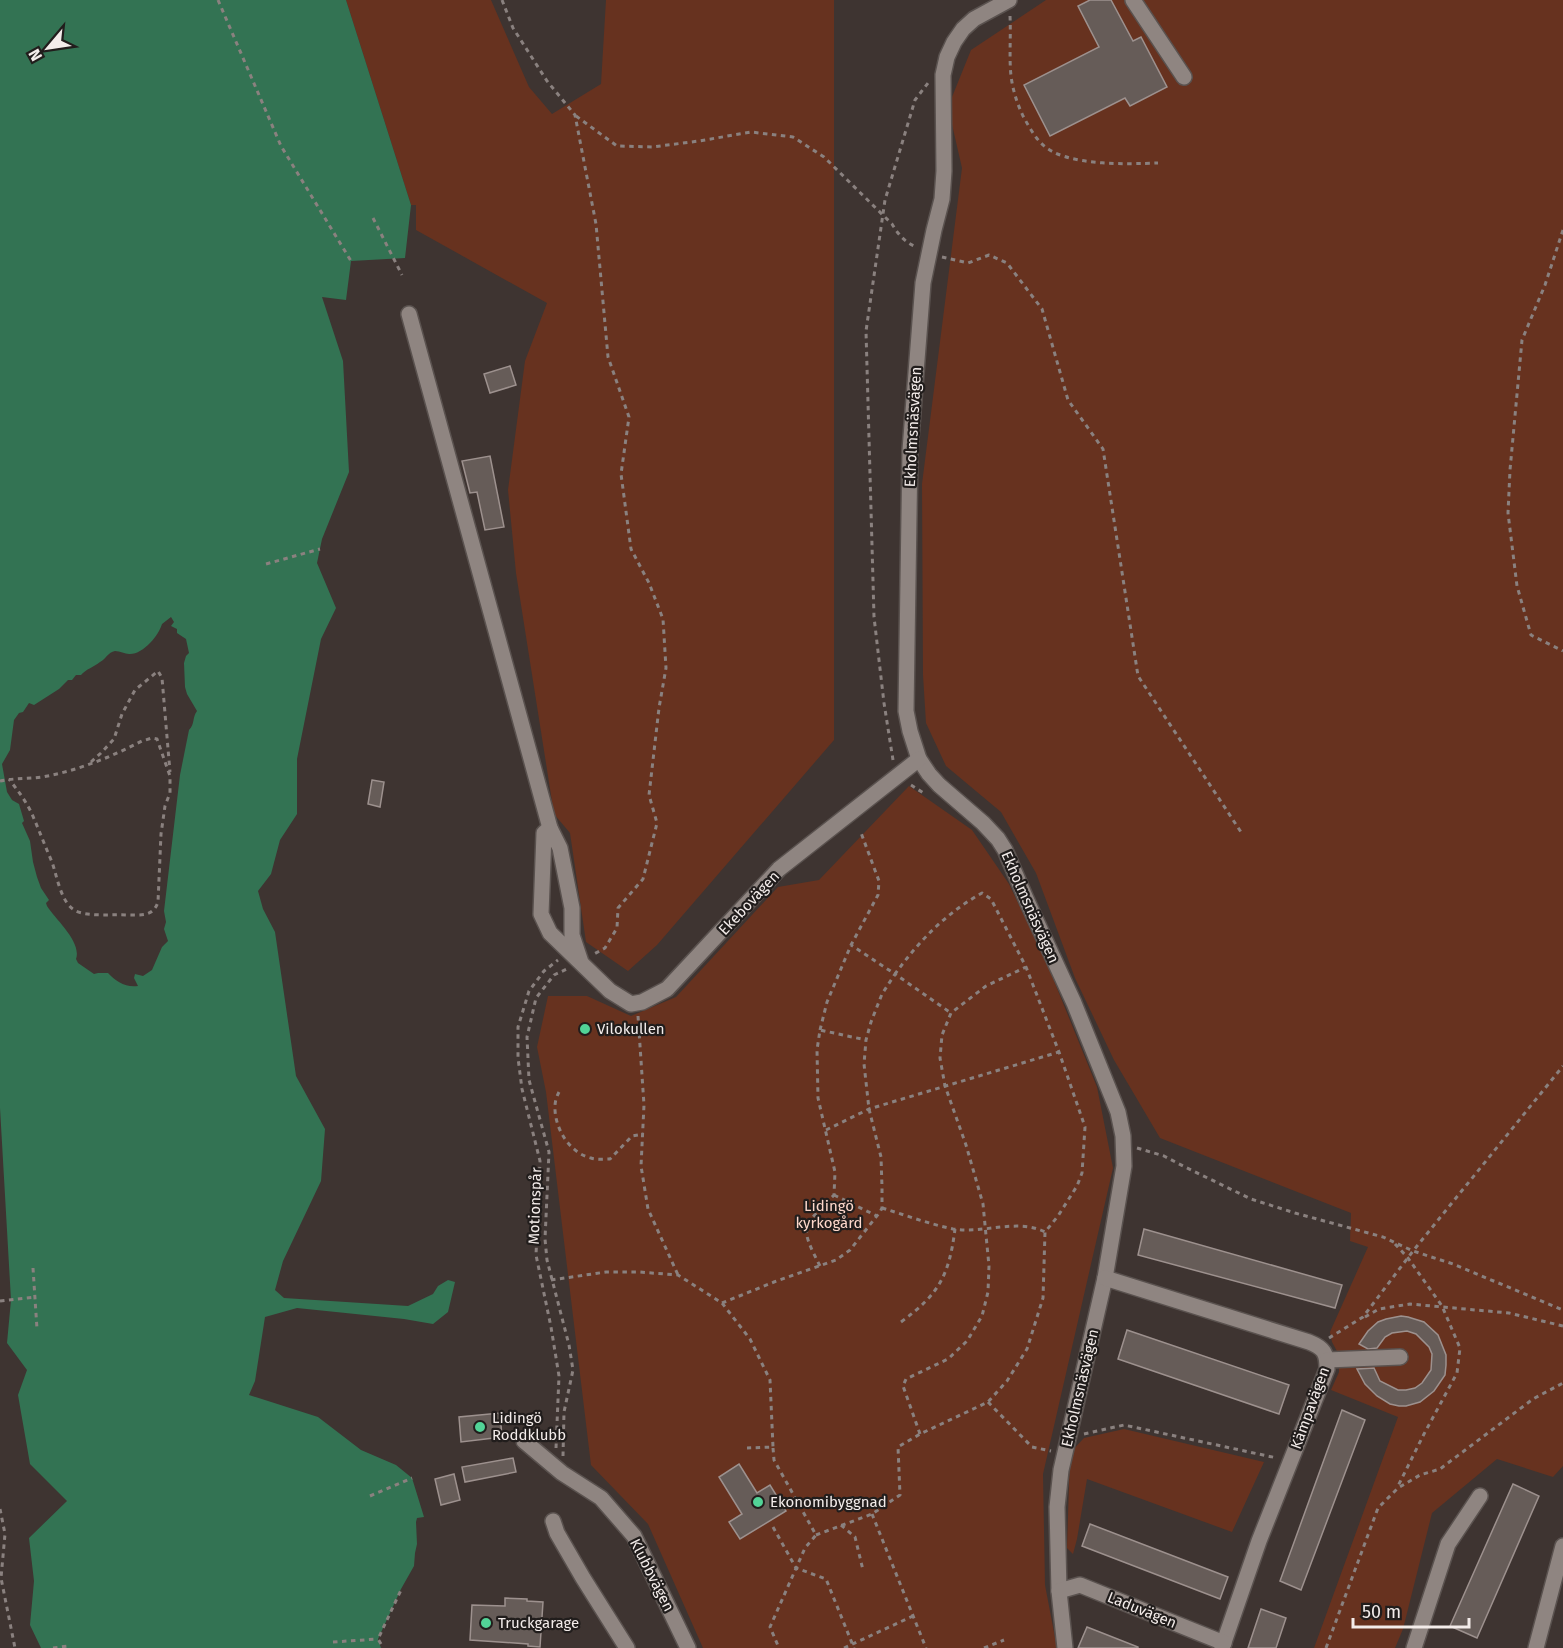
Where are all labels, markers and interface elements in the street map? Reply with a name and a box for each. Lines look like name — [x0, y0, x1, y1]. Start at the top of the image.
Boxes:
north arrow — [18, 18, 78, 78]
text: N — [24, 46, 46, 64]
street label: Ekholmsnäsvägen — [901, 366, 925, 488]
street label: Ekholmsnäsvägen — [997, 848, 1063, 966]
street label: Ekebovägen — [715, 867, 783, 939]
place label: Vilokullen — [597, 1020, 665, 1038]
marker: Vilokullen — [578, 1022, 592, 1036]
street label: Motionspår — [525, 1167, 545, 1245]
park label: Lidingö kyrkogård — [795, 1197, 863, 1232]
street label: Ekholmsnäsvägen — [1058, 1327, 1102, 1449]
street label: Kämpavägen — [1287, 1364, 1333, 1452]
place label: Lidingö Roddklubb — [492, 1409, 566, 1444]
marker: Lidingö Roddklubb — [473, 1420, 487, 1434]
place label: Ekonomibyggnad — [770, 1493, 887, 1511]
marker: Ekonomibyggnad — [751, 1495, 765, 1509]
street label: Klubbvägen — [626, 1536, 678, 1614]
street label: Laduvägen — [1105, 1588, 1179, 1632]
scale bar — [1353, 1591, 1468, 1629]
text: 50 m — [1362, 1601, 1401, 1623]
place label: Truckgarage — [498, 1614, 579, 1632]
marker: Truckgarage — [479, 1616, 493, 1630]

